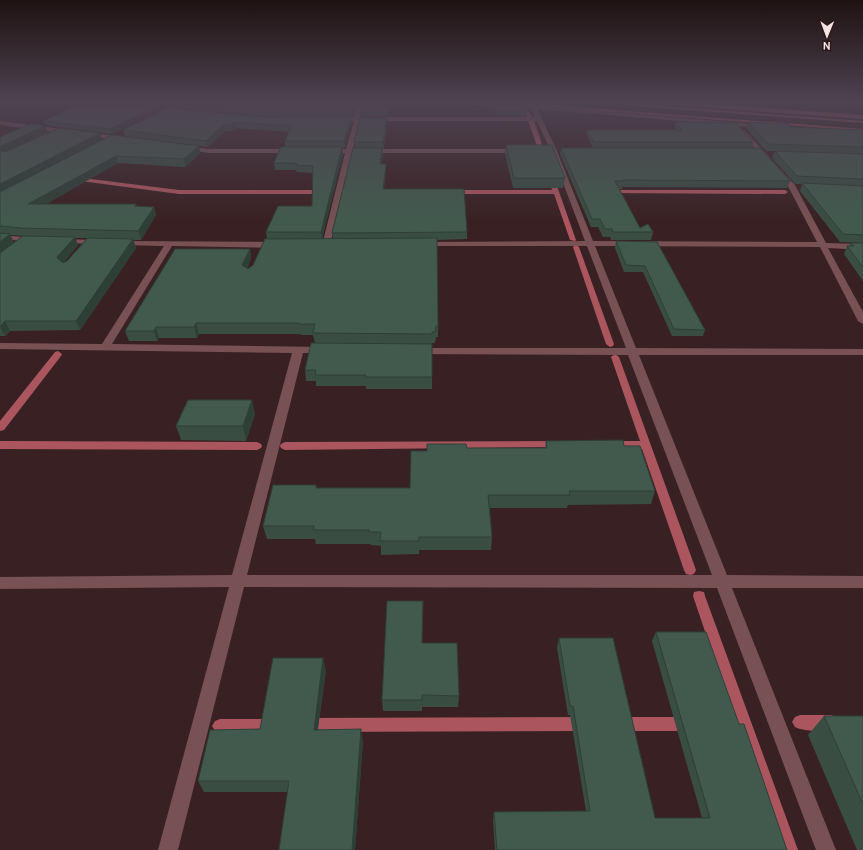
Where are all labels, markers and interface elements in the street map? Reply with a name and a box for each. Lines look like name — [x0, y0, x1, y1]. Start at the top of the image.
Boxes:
north arrow — [807, 16, 847, 56]
text: N — [823, 38, 831, 52]

